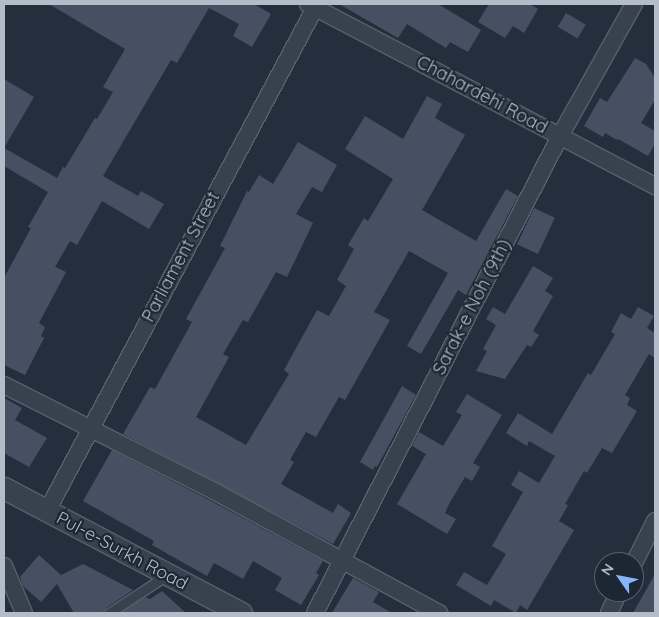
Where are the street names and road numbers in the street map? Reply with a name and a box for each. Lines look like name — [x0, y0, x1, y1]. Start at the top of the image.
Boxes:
street label: Chahardehi Road — [413, 51, 551, 139]
street label: Parliament Street — [138, 188, 224, 326]
street label: Sarak-e Noh (9th) — [428, 236, 516, 378]
street label: Pul-e-Surkh Road — [53, 507, 191, 595]

